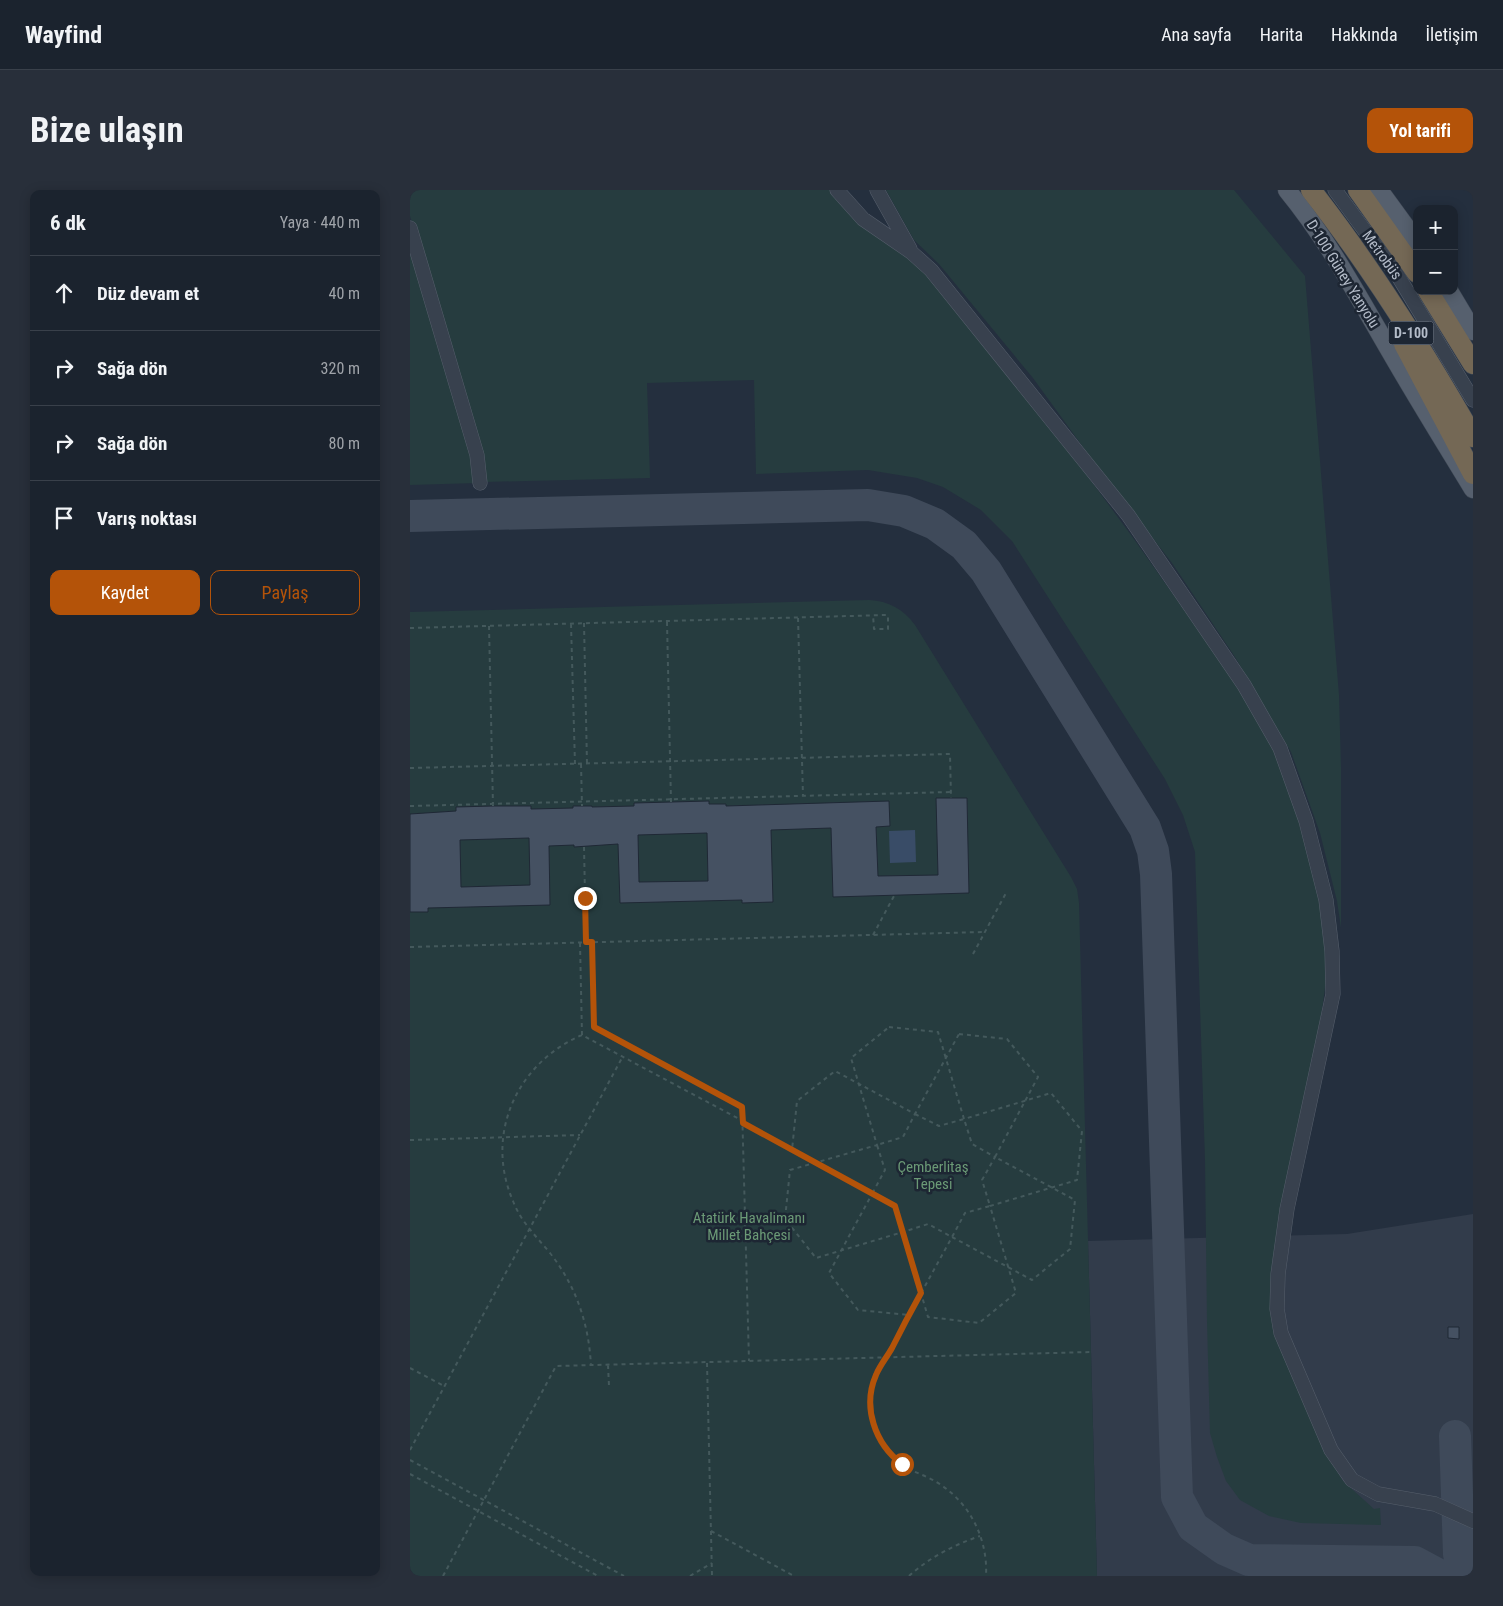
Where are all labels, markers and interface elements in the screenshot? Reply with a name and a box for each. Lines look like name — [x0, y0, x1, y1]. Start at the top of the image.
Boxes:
text: Wayfind — [25, 21, 102, 49]
text: Ana sayfa — [1161, 24, 1232, 45]
text: Harita — [1260, 24, 1303, 45]
text: Hakkında — [1331, 24, 1398, 45]
text: İletişim — [1426, 24, 1478, 45]
button: Yol tarifi — [1367, 108, 1473, 153]
text: Bize ulaşın — [30, 110, 184, 151]
map controls — [1413, 205, 1458, 295]
button: + — [1413, 205, 1458, 250]
text: 6 dk — [50, 211, 86, 235]
text: Yaya · 440 m — [280, 213, 360, 232]
street label: D-100 Güney Yanyolu — [1302, 217, 1384, 331]
street label: Metrobüs — [1358, 227, 1406, 283]
button: − — [1413, 250, 1458, 295]
icon: ahead — [50, 279, 78, 307]
text: Düz devam et — [97, 282, 199, 305]
text: 40 m — [328, 284, 360, 303]
road number: D-100 — [1388, 322, 1434, 344]
icon: right — [50, 354, 78, 382]
text: Sağa dön — [97, 357, 167, 380]
text: 320 m — [321, 359, 360, 378]
icon: right — [50, 429, 78, 457]
text: Sağa dön — [97, 432, 167, 455]
text: 80 m — [328, 434, 360, 453]
icon: arrive — [50, 504, 78, 532]
text: Varış noktası — [97, 507, 197, 530]
button: Kaydet — [50, 570, 200, 615]
button: Paylaş — [210, 570, 360, 615]
route end — [574, 887, 597, 910]
park label: Çemberlitaş Tepesi — [897, 1158, 969, 1193]
park label: Atatürk Havalimanı Millet Bahçesi — [693, 1209, 805, 1244]
route start — [891, 1453, 914, 1476]

